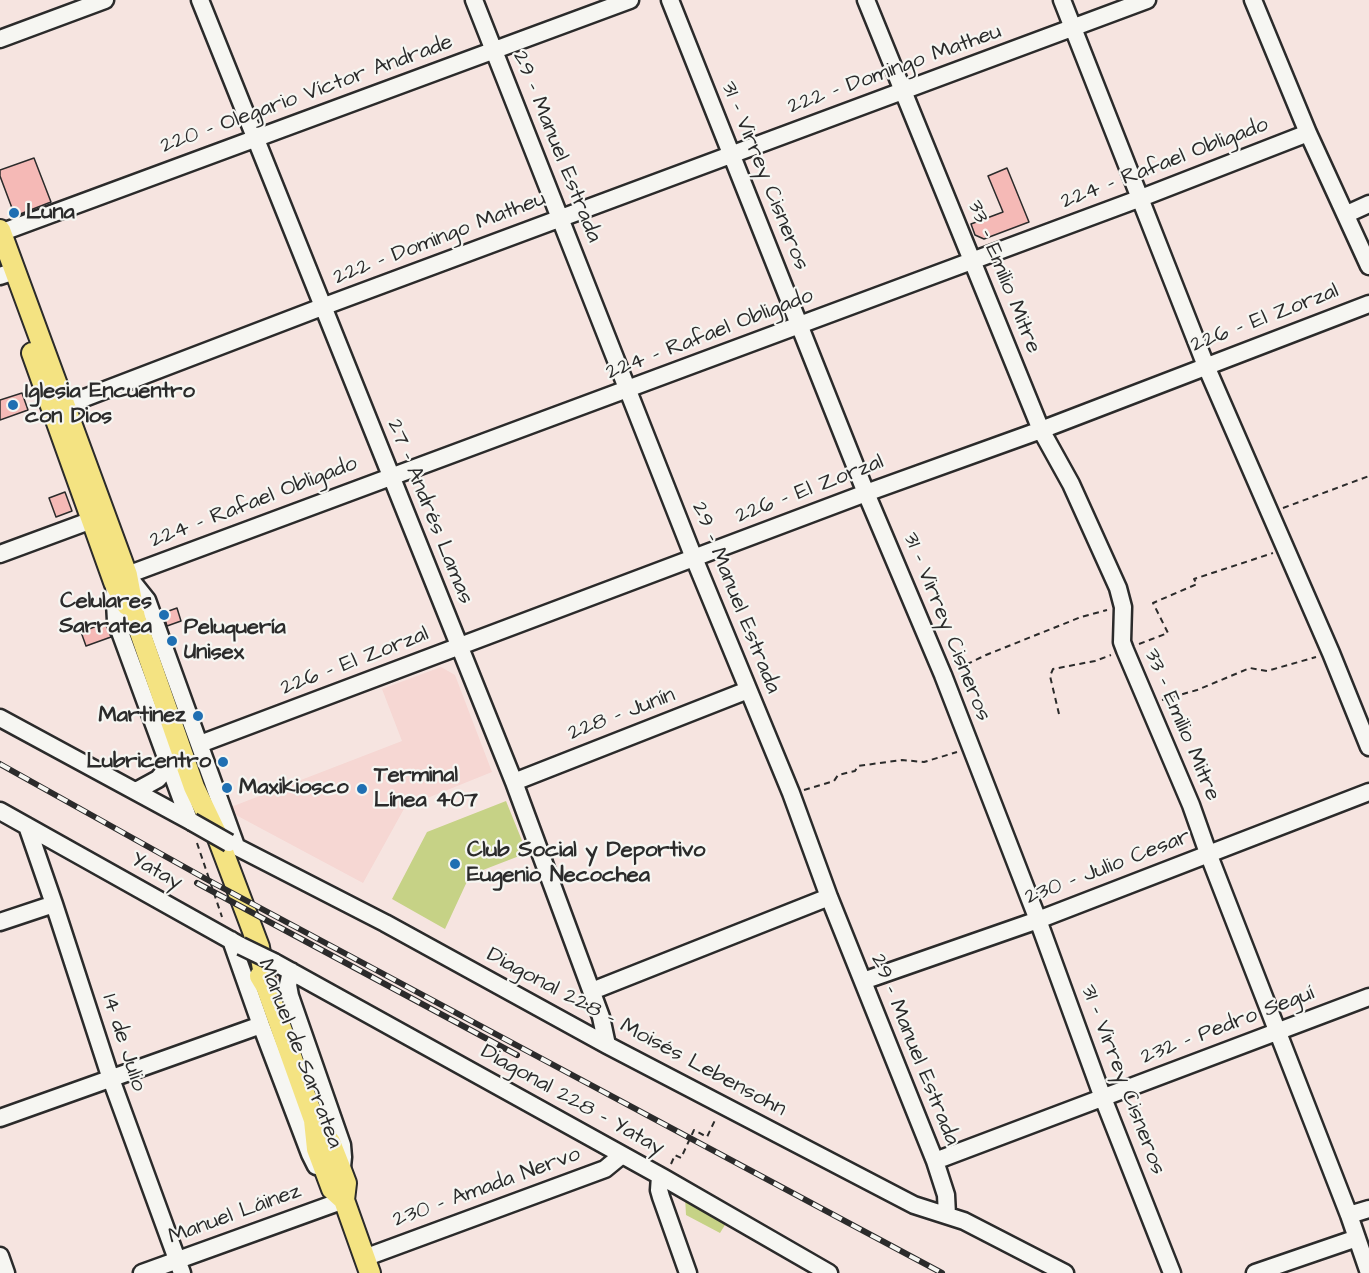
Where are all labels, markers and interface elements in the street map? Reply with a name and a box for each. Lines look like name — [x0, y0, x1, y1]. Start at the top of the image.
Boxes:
street label: 222 - Domingo Matheu — [785, 19, 1005, 121]
street label: 220 - Olegario Víctor Andrade — [157, 30, 457, 160]
street label: 29 - Manuel Estrada — [506, 47, 606, 247]
street label: 31 - Virrey Cisneros — [714, 78, 814, 274]
street label: 224 - Rafael Obligado — [1058, 112, 1272, 216]
street label: 222 - Domingo Matheu — [330, 186, 550, 292]
street label: 33 - Emilio Mitre — [960, 197, 1046, 357]
place label: Luna — [26, 200, 75, 226]
marker: Luna — [7, 206, 21, 220]
street label: 226 - El Zorzal — [1187, 279, 1343, 359]
street label: 224 - Rafael Obligado — [603, 283, 817, 387]
place label: Iglesia Encuentro con Dios — [25, 379, 195, 430]
marker: Iglesia Encuentro con Dios — [6, 398, 20, 412]
street label: 27 - Andrés Lamas — [380, 416, 478, 608]
street label: 226 - El Zorzal — [732, 450, 888, 530]
street label: 224 - Rafael Obligado — [147, 451, 361, 555]
street label: 29 - Manuel Estrada — [685, 498, 785, 698]
street label: 31 - Virrey Cisneros — [896, 529, 996, 725]
place label: Celulares Sarratea — [59, 589, 152, 640]
marker: Celulares Sarratea — [157, 608, 171, 622]
place label: Peluquería Unisex — [184, 615, 286, 666]
street label: 226 - El Zorzal — [277, 622, 433, 702]
marker: Peluquería Unisex — [165, 634, 179, 648]
street label: 33 - Emilio Mitre — [1137, 645, 1225, 805]
street label: 228 - Junín — [565, 683, 679, 747]
place label: Martinez — [98, 703, 186, 729]
marker: Martinez — [191, 709, 205, 723]
place label: Lubricentro — [87, 749, 211, 775]
marker: Lubricentro — [216, 755, 230, 769]
place label: Terminal Línea 407 — [374, 763, 478, 814]
place label: Maxikiosco — [239, 775, 349, 801]
marker: Maxikiosco — [220, 781, 234, 795]
marker: Terminal Línea 407 — [355, 782, 369, 796]
street label: 230 - Julio Cesar — [1022, 824, 1194, 912]
place label: Club Social y Deportivo Eugenio Necochea — [467, 838, 705, 890]
street label: Yatay — [126, 847, 186, 897]
marker: Club Social y Deportivo Eugenio Necochea — [448, 857, 462, 871]
street label: Diagonal 228 - Moisés Lebensohn — [482, 943, 790, 1123]
street label: 29 - Manuel Estrada — [864, 950, 964, 1150]
street label: Manuel de Sarratea — [251, 956, 347, 1152]
street label: 31 - Virrey Cisneros — [1074, 981, 1170, 1179]
street label: 232 - Pedro Seguí — [1138, 981, 1318, 1071]
street label: 14 de Julio — [95, 991, 151, 1095]
street label: Diagonal 228 - Yatay — [476, 1040, 668, 1162]
street label: 230 - Amada Nervo — [390, 1142, 584, 1234]
street label: Manuel Láinez — [165, 1179, 305, 1251]

